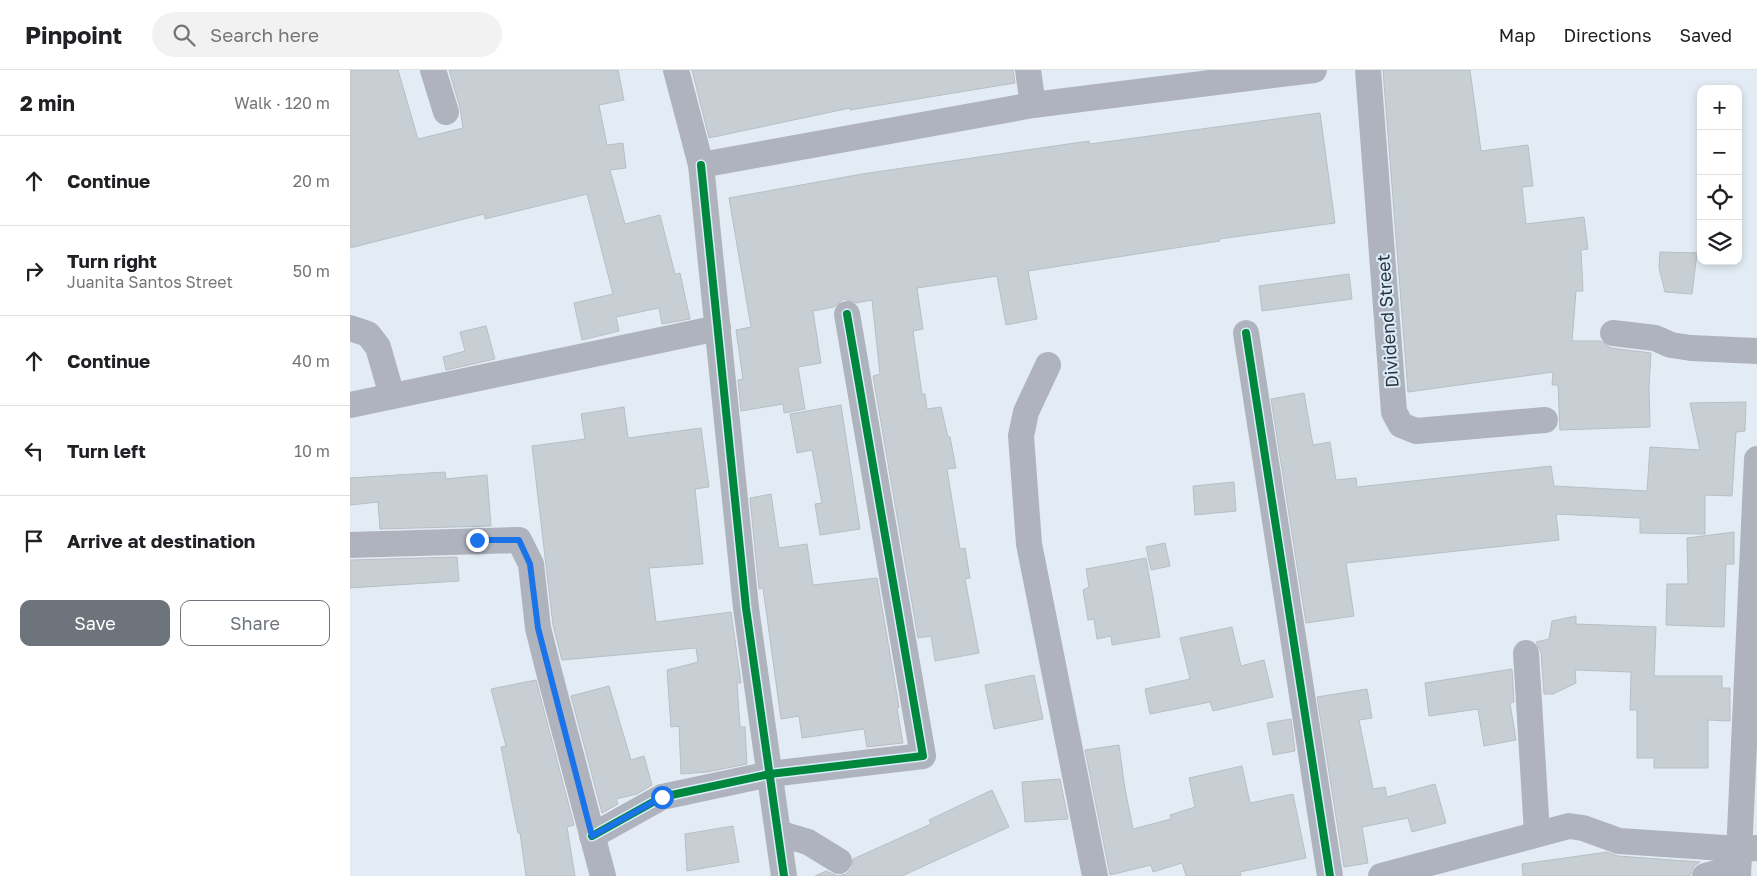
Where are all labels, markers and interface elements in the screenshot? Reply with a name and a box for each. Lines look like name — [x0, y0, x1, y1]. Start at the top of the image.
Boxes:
search box — [152, 12, 502, 57]
text: Pinpoint — [25, 20, 122, 49]
icon: search — [170, 21, 198, 49]
text: Search here — [210, 23, 319, 46]
text: Map — [1499, 24, 1535, 46]
text: Directions — [1563, 24, 1651, 46]
text: Saved — [1679, 24, 1732, 46]
map controls — [1697, 85, 1742, 265]
button: + — [1697, 85, 1742, 130]
text: 2 min — [20, 90, 75, 116]
text: Walk · 120 m — [234, 93, 330, 113]
button: − — [1697, 130, 1742, 175]
icon: ahead — [20, 167, 48, 195]
text: Continue — [67, 169, 150, 192]
text: 20 m — [293, 171, 330, 191]
button: locate — [1697, 175, 1742, 220]
button: layers — [1697, 220, 1742, 265]
text: Turn right — [67, 249, 157, 272]
street label: Dividend Street — [1371, 254, 1403, 388]
icon: right — [20, 257, 48, 285]
text: 50 m — [293, 261, 330, 281]
text: Juanita Santos Street — [67, 272, 233, 292]
icon: ahead — [20, 347, 48, 375]
text: Continue — [67, 349, 150, 372]
text: 40 m — [292, 351, 330, 371]
icon: left — [20, 437, 48, 465]
text: Turn left — [67, 439, 146, 462]
text: 10 m — [294, 441, 330, 461]
icon: arrive — [20, 527, 48, 555]
text: Arrive at destination — [67, 529, 255, 552]
route end — [466, 529, 489, 552]
button: Save — [20, 600, 170, 646]
button: Share — [180, 600, 330, 646]
route start — [651, 786, 674, 809]

